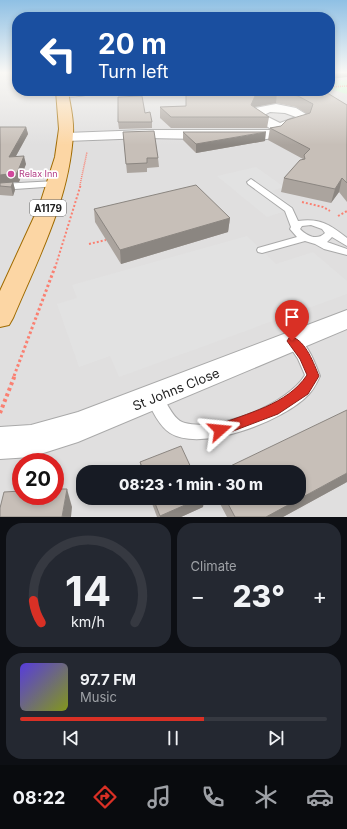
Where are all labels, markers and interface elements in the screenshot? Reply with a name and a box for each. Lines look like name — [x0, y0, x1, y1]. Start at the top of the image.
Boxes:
text: 20 m — [98, 27, 167, 61]
icon: left — [32, 28, 84, 80]
text: Turn left — [98, 61, 168, 82]
place label: Relax Inn — [19, 168, 58, 179]
marker: Relax Inn — [6, 169, 16, 179]
road number: A1179 — [30, 200, 66, 216]
pin — [275, 300, 309, 341]
icon: arrive — [281, 306, 303, 328]
street label: St Johns Close — [130, 364, 222, 414]
position arrow — [199, 409, 241, 451]
speed limit sign: 20 — [12, 453, 64, 505]
text: 08:23 · 1 min · 30 m — [119, 475, 263, 494]
text: Climate — [191, 558, 237, 574]
text: 14 — [65, 566, 111, 616]
text: 23° — [232, 578, 285, 614]
text: − — [191, 583, 205, 609]
text: + — [312, 583, 327, 609]
text: km/h — [71, 613, 105, 630]
text: 97.7 FM — [80, 670, 136, 689]
text: Music — [80, 689, 117, 705]
icon: previous — [60, 727, 82, 749]
icon: pause — [162, 727, 184, 749]
icon: next — [265, 727, 287, 749]
icon: directions — [91, 783, 119, 811]
icon: music — [145, 783, 173, 811]
icon: phone — [199, 783, 227, 811]
icon: climate — [252, 783, 280, 811]
icon: car — [306, 783, 334, 811]
text: 08:22 — [13, 787, 65, 808]

